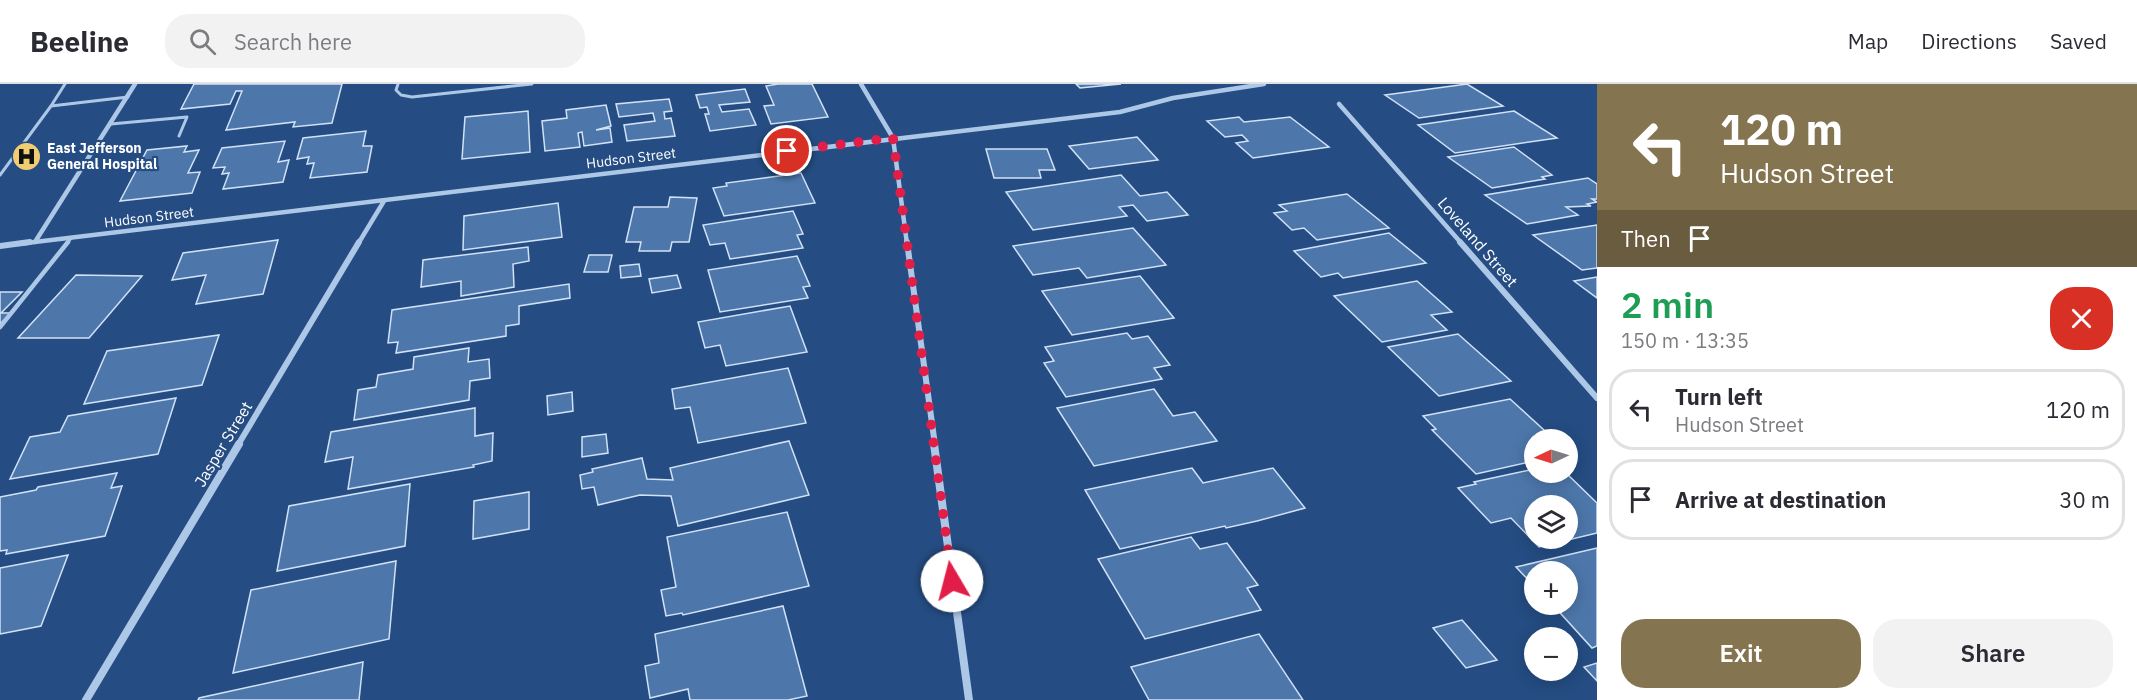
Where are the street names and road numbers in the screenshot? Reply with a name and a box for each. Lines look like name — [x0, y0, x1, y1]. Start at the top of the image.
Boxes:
street label: Hudson Street — [585, 144, 677, 172]
street label: Loveland Street — [1434, 193, 1522, 291]
street label: Hudson Street — [103, 203, 195, 231]
street label: Jasper Street — [190, 398, 256, 490]

